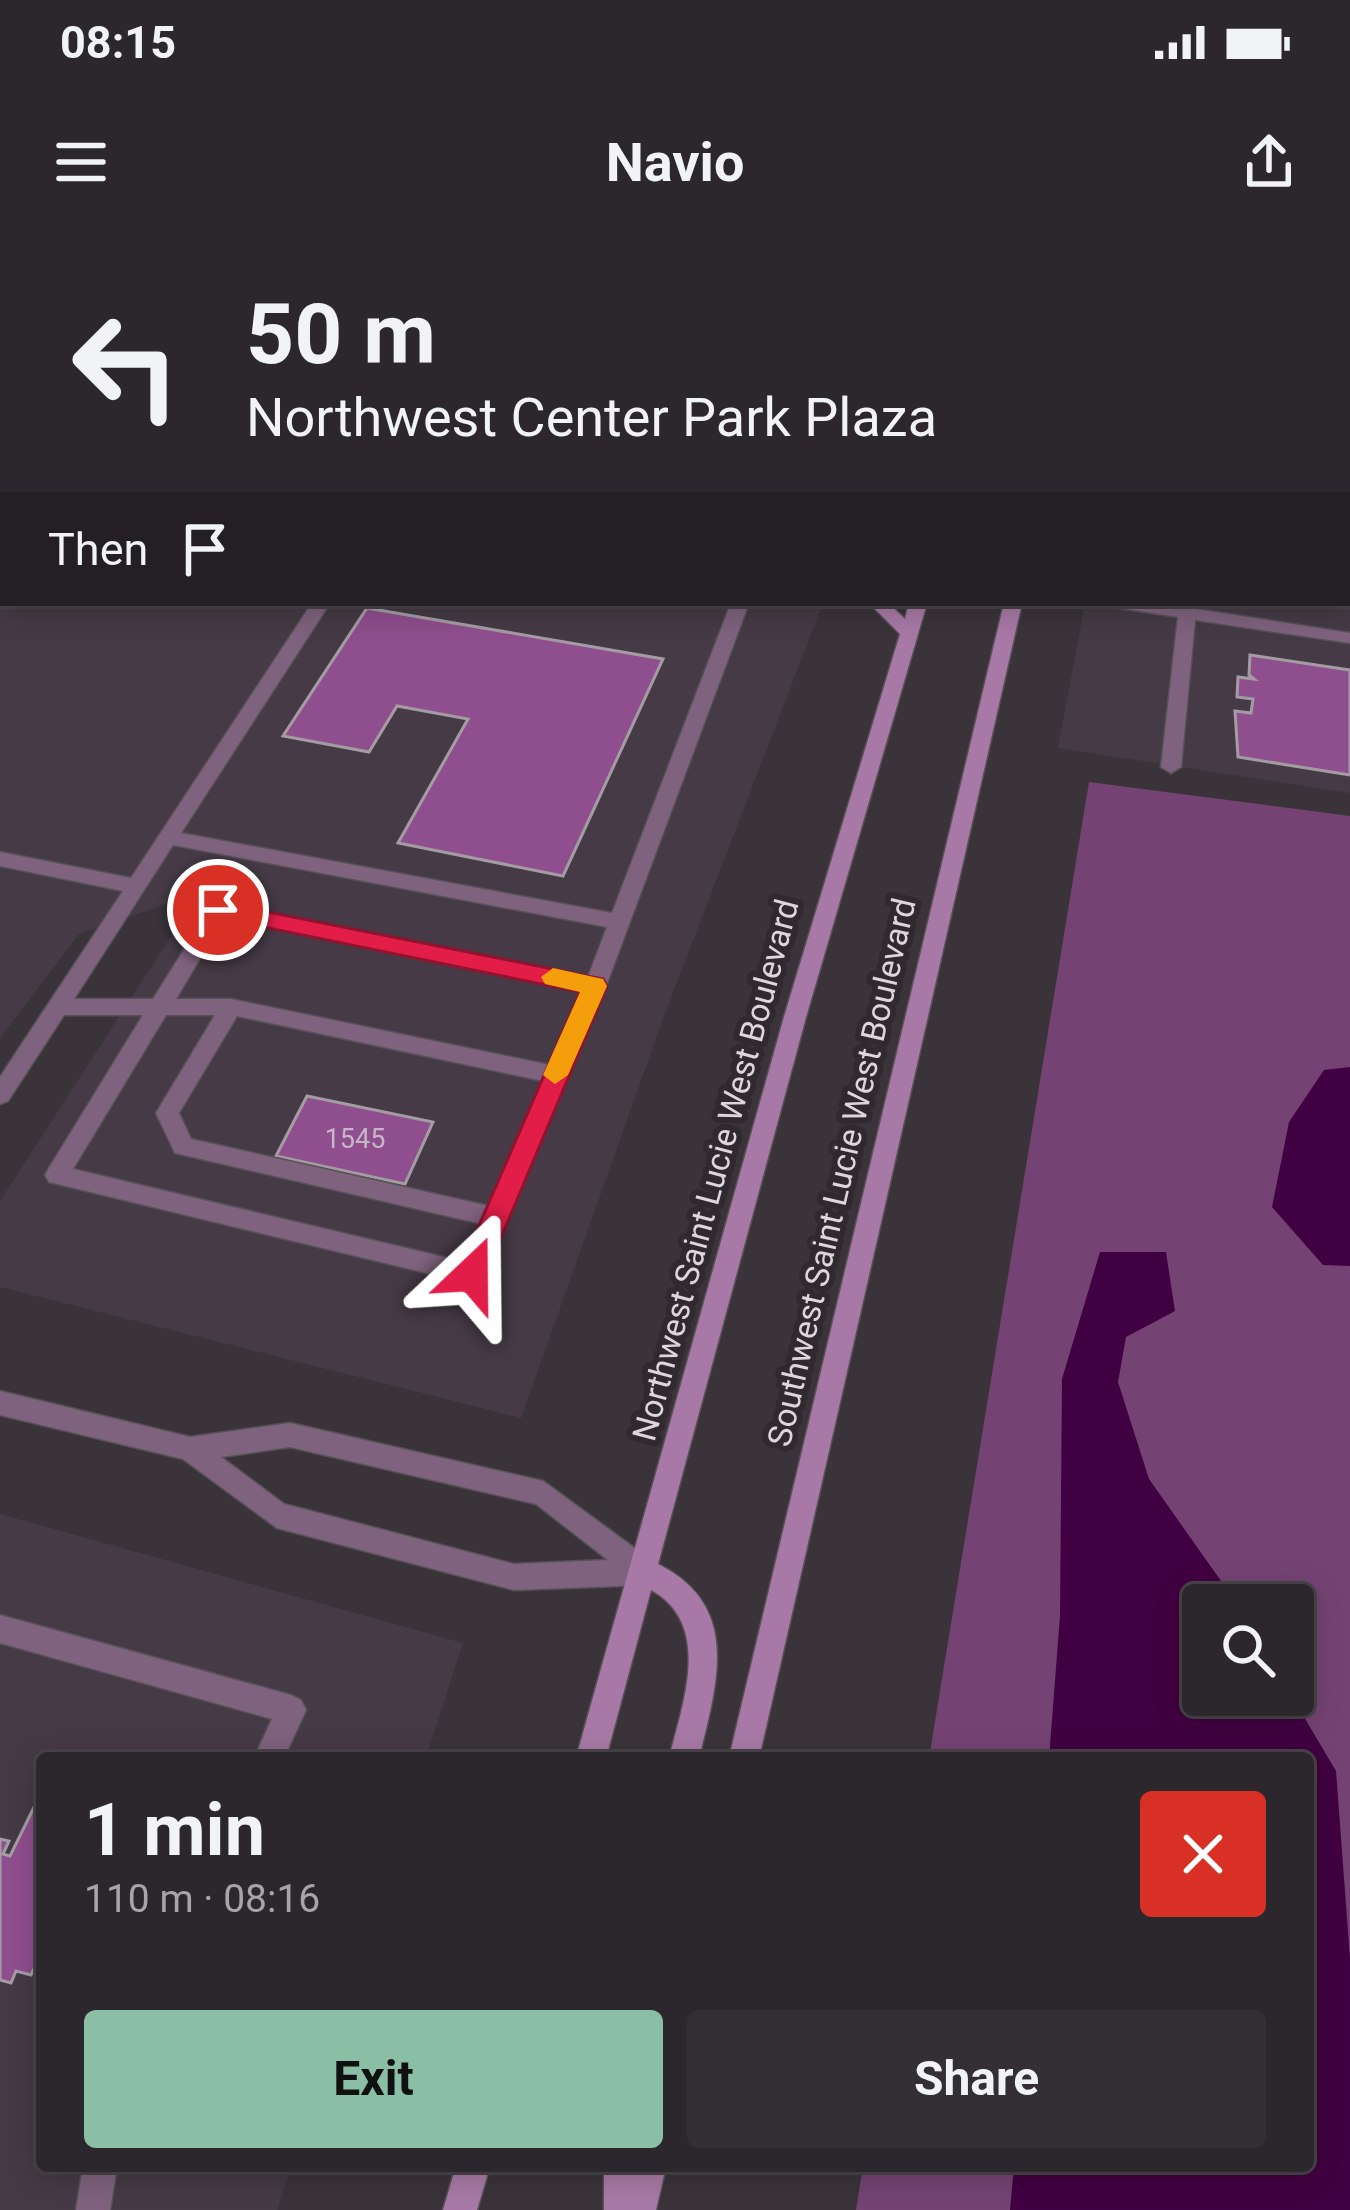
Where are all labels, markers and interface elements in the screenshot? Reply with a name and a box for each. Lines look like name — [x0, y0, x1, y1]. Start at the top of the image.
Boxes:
text: 08:15 — [60, 16, 176, 69]
icon: menu — [48, 129, 114, 195]
icon: share — [1236, 129, 1302, 195]
text: Navio — [606, 131, 744, 194]
text: 50 m — [246, 285, 436, 384]
icon: left — [48, 288, 204, 444]
text: Northwest Center Park Plaza — [246, 386, 937, 449]
icon: arrive — [172, 516, 238, 582]
text: Then — [48, 523, 148, 576]
pin — [167, 859, 269, 961]
icon: arrive — [185, 877, 251, 943]
street label: Southwest Saint Lucie West Boulevard — [759, 894, 924, 1450]
street label: Northwest Saint Lucie West Boulevard — [624, 895, 807, 1445]
house number: 1545 — [325, 1123, 385, 1155]
position arrow — [409, 1211, 535, 1337]
map controls — [1182, 1584, 1314, 1716]
button: search — [1182, 1584, 1314, 1716]
text: 1 min — [84, 1788, 265, 1873]
button: close — [1140, 1791, 1266, 1917]
text: 110 m · 08:16 — [84, 1876, 320, 1922]
button: Exit — [84, 2010, 663, 2148]
button: Share — [687, 2010, 1266, 2148]

